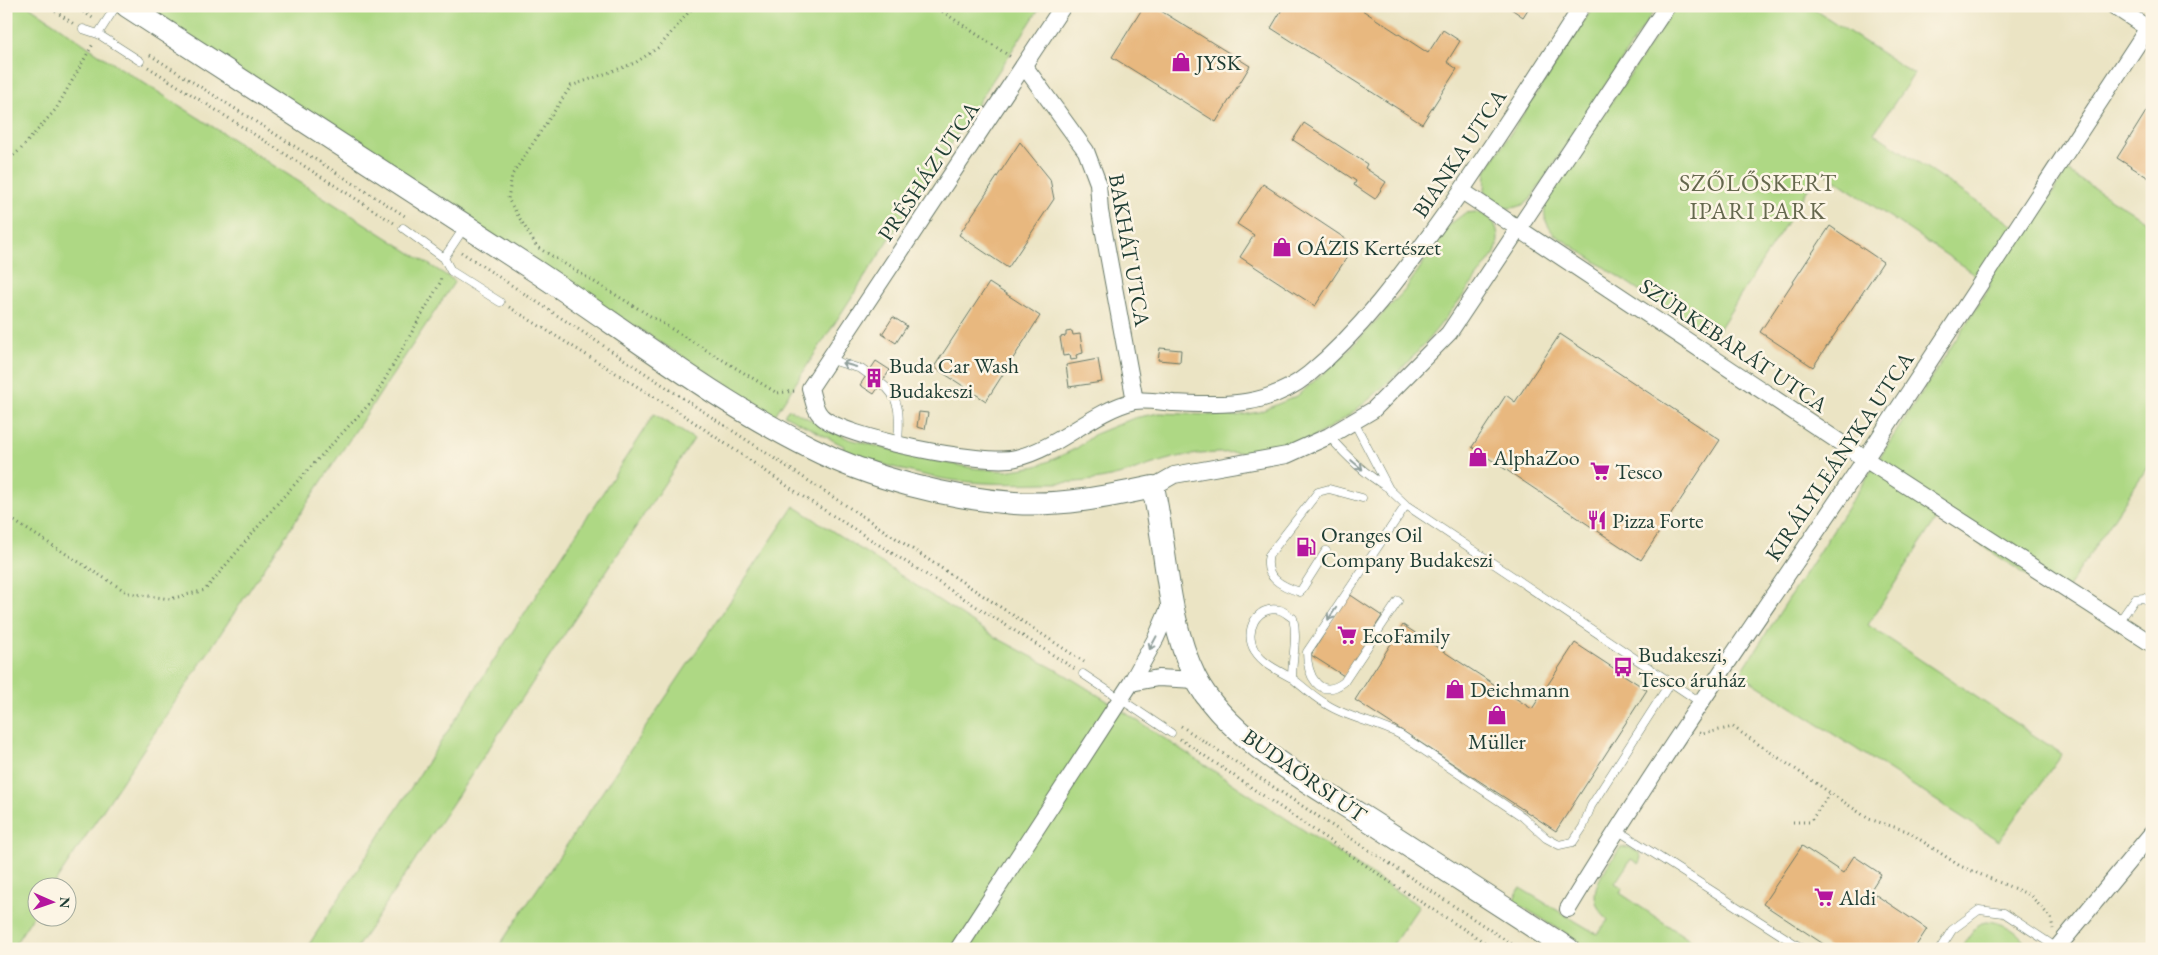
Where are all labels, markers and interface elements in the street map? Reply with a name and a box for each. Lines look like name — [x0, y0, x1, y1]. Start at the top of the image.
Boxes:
place label: JYSK — [1194, 48, 1242, 77]
shop icon: JYSK — [1170, 51, 1192, 73]
street label: BIANKA UTCA — [1406, 83, 1514, 223]
street label: PRÉSHÁZ UTCA — [871, 95, 986, 247]
district label: SZŐLŐSKERT IPARI PARK — [1679, 167, 1837, 226]
street label: BAKHÁT UTCA — [1102, 171, 1157, 329]
place label: OÁZIS Kertészet — [1297, 233, 1441, 262]
shop icon: OÁZIS Kertészet — [1271, 236, 1293, 258]
street label: SZÜRKEBARÁT UTCA — [1634, 272, 1834, 420]
street label: KIRÁLYLEÁNYKA UTCA — [1758, 345, 1921, 567]
place label: Buda Car Wash Budakeszi — [889, 351, 1019, 405]
one-way arrow — [841, 360, 857, 370]
building icon: Buda Car Wash Budakeszi — [863, 367, 885, 389]
place label: AlphaZoo — [1492, 443, 1580, 472]
shop icon: AlphaZoo — [1467, 446, 1489, 468]
place label: Tesco — [1615, 457, 1663, 486]
one-way arrow — [1350, 459, 1363, 470]
supermarket icon: Tesco — [1589, 460, 1611, 482]
place label: Pizza Forte — [1612, 506, 1704, 535]
restaurant icon: Pizza Forte — [1586, 509, 1608, 531]
place label: Oranges Oil Company Budakeszi — [1321, 520, 1493, 574]
fuel station icon: Oranges Oil Company Budakeszi — [1295, 536, 1317, 558]
one-way arrow — [1326, 607, 1337, 621]
place label: EcoFamily — [1362, 621, 1450, 650]
supermarket icon: EcoFamily — [1336, 624, 1358, 646]
one-way arrow — [1148, 635, 1158, 650]
place label: Budakeszi, Tesco áruház — [1638, 640, 1746, 694]
bus stop icon: Budakeszi, Tesco áruház — [1612, 656, 1634, 678]
place label: Deichmann — [1470, 675, 1570, 704]
shop icon: Deichmann — [1444, 678, 1466, 700]
shop icon: Müller — [1486, 704, 1508, 726]
street label: BUDAÖRSI ÚT — [1237, 722, 1373, 829]
place label: Müller — [1468, 727, 1527, 756]
north arrow — [28, 878, 78, 928]
place label: Aldi — [1838, 883, 1876, 912]
supermarket icon: Aldi — [1813, 886, 1835, 908]
text: N — [56, 896, 74, 909]

